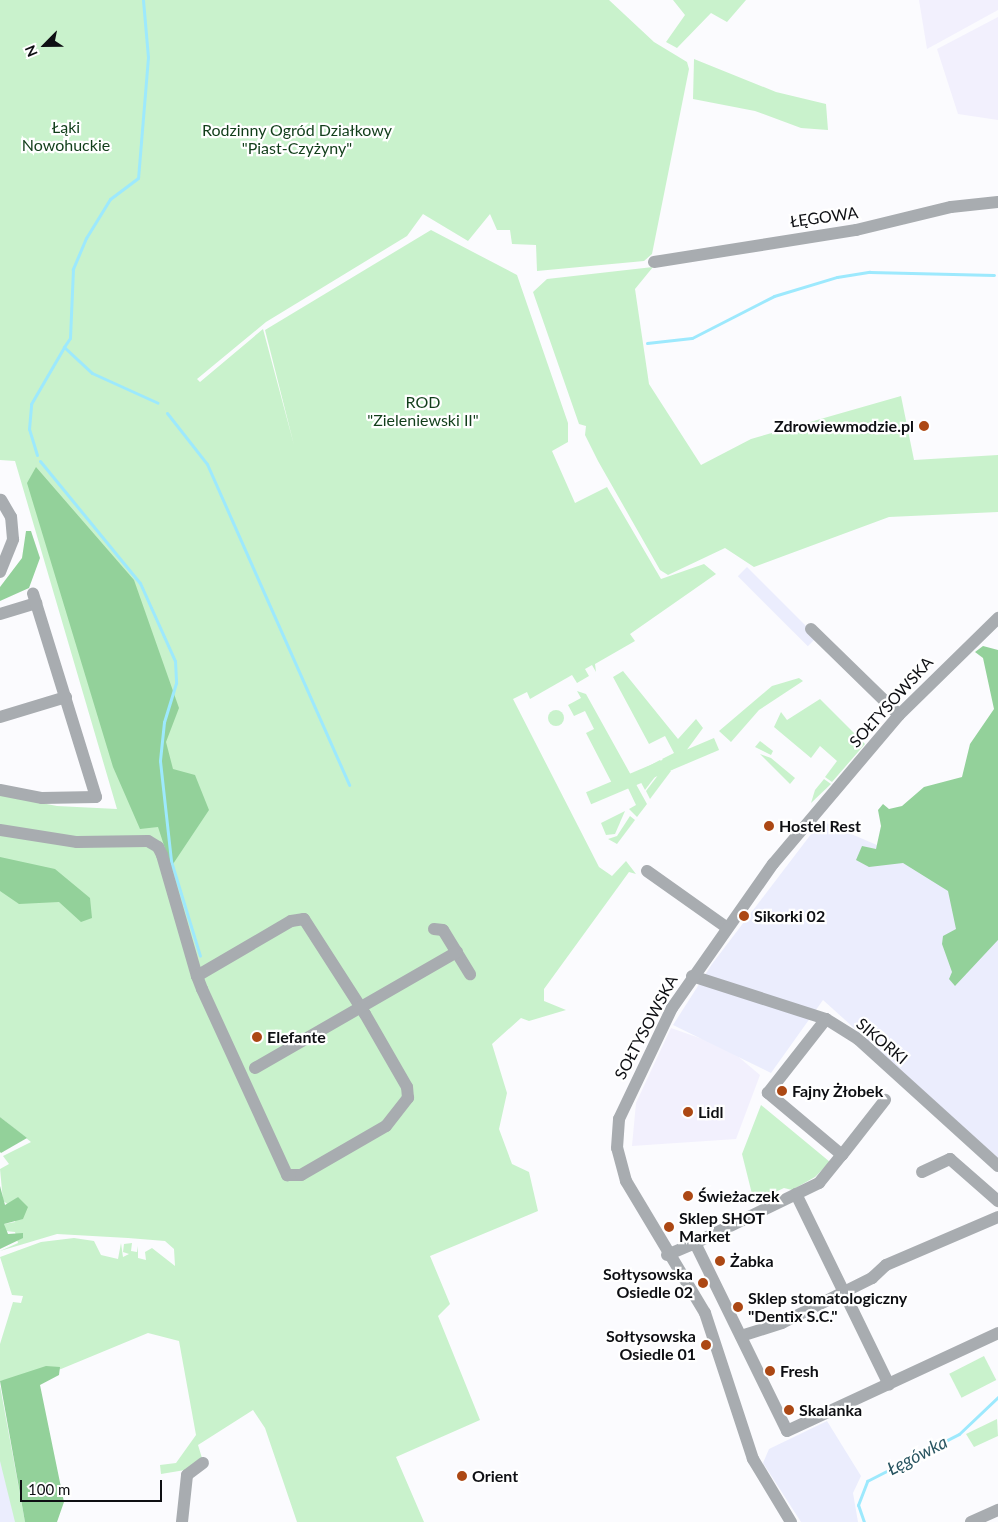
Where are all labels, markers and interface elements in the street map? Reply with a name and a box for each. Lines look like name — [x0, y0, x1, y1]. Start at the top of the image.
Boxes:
north arrow — [20, 20, 70, 70]
text: N — [21, 43, 41, 59]
park label: Łąki Nowohuckie — [22, 117, 110, 155]
park label: Rodzinny Ogród Działkowy "Piast-Czyżyny" — [202, 120, 392, 158]
street label: ŁĘGOWA — [789, 203, 859, 231]
park label: ROD "Zieleniewski II" — [367, 392, 479, 430]
place label: Zdrowiewmodzie.pl — [774, 416, 914, 436]
marker: Zdrowiewmodzie.pl — [918, 420, 930, 432]
street label: SOŁTYSOWSKA — [845, 653, 937, 751]
place label: Hostel Rest — [779, 816, 861, 836]
marker: Hostel Rest — [763, 820, 775, 832]
place label: Sikorki 02 — [754, 906, 825, 926]
marker: Sikorki 02 — [738, 910, 750, 922]
street label: SOŁTYSOWSKA — [610, 972, 682, 1082]
street label: SIKORKI — [852, 1014, 912, 1068]
place label: Elefante — [267, 1027, 326, 1047]
marker: Elefante — [251, 1031, 263, 1043]
place label: Fajny Żłobek — [792, 1081, 884, 1101]
marker: Fajny Żłobek — [776, 1085, 788, 1097]
place label: Lidl — [698, 1102, 723, 1122]
marker: Lidl — [682, 1106, 694, 1118]
place label: Świeżaczek — [698, 1186, 779, 1206]
marker: Świeżaczek — [682, 1190, 694, 1202]
place label: Sklep SHOT Market — [679, 1208, 765, 1246]
marker: Sklep SHOT Market — [663, 1221, 675, 1233]
place label: Żabka — [730, 1251, 774, 1271]
marker: Żabka — [714, 1255, 726, 1267]
place label: Sołtysowska Osiedle 02 — [603, 1264, 693, 1302]
marker: Sołtysowska Osiedle 02 — [697, 1277, 709, 1289]
place label: Sklep stomatologiczny "Dentix S.C." — [748, 1288, 907, 1326]
marker: Sklep stomatologiczny "Dentix S.C." — [732, 1301, 744, 1313]
place label: Sołtysowska Osiedle 01 — [606, 1326, 696, 1364]
marker: Sołtysowska Osiedle 01 — [700, 1339, 712, 1351]
place label: Fresh — [780, 1361, 819, 1381]
marker: Fresh — [764, 1365, 776, 1377]
place label: Skalanka — [799, 1400, 862, 1420]
marker: Skalanka — [783, 1404, 795, 1416]
water label: Łęgówka — [883, 1431, 951, 1479]
place label: Orient — [472, 1466, 518, 1486]
scale bar — [22, 1470, 165, 1502]
marker: Orient — [456, 1470, 468, 1482]
text: 100 m — [28, 1480, 70, 1498]

